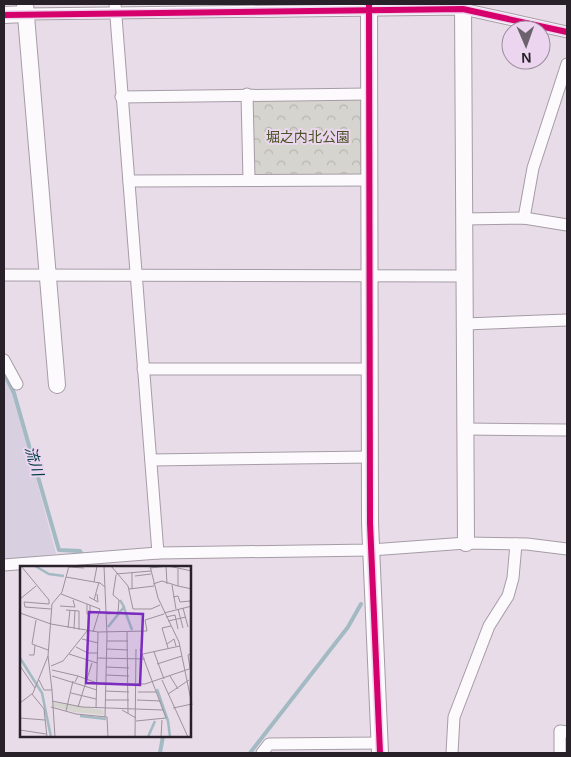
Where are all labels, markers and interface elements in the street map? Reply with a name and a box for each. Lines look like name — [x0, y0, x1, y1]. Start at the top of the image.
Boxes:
north arrow — [501, 20, 551, 70]
text: N — [521, 50, 532, 66]
park label: 堀之内北公園 — [266, 129, 350, 145]
water label: 流川 — [22, 444, 47, 480]
inset map — [20, 566, 191, 737]

